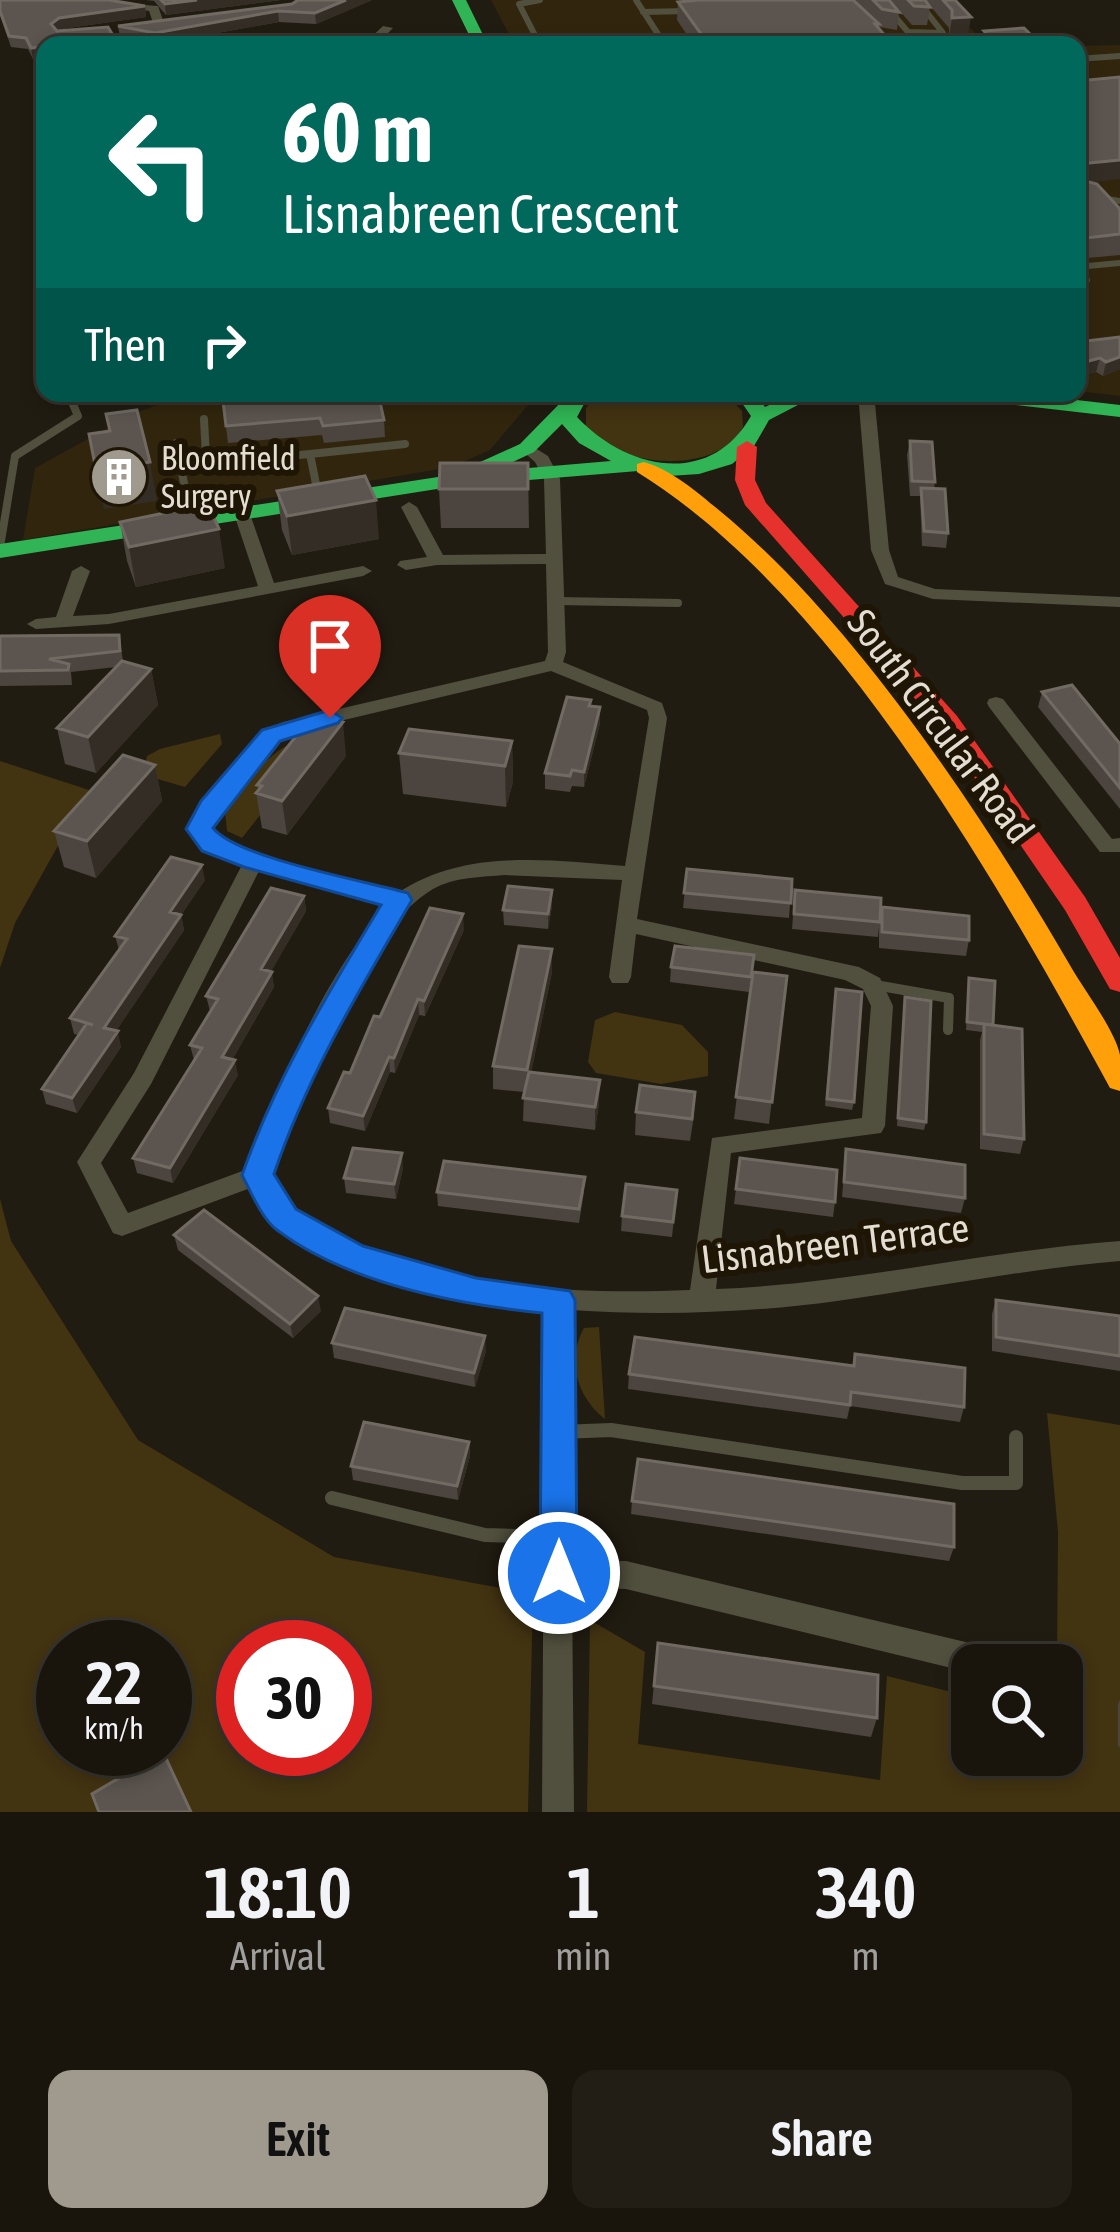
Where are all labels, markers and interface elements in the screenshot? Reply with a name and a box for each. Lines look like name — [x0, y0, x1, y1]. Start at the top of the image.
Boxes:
icon: left — [84, 84, 240, 240]
text: 60 m — [282, 84, 433, 180]
text: Lisnabreen Crescent — [282, 183, 680, 244]
icon: right — [191, 312, 257, 378]
text: Then — [84, 319, 167, 371]
place label: Bloomfield Surgery — [161, 439, 296, 515]
building icon: Bloomfield Surgery — [88, 446, 150, 508]
pin — [279, 595, 381, 718]
street label: South Circular Road — [839, 601, 1043, 851]
icon: arrive — [297, 613, 363, 679]
street label: Lisnabreen Terrace — [699, 1205, 971, 1281]
position arrow — [496, 1510, 622, 1636]
speed limit sign: 30 — [216, 1620, 372, 1776]
map controls — [951, 1644, 1083, 1776]
button: search — [951, 1644, 1083, 1776]
text: 22 — [86, 1648, 142, 1717]
text: km/h — [84, 1711, 144, 1745]
text: 18:10 — [204, 1851, 352, 1933]
text: 1 — [566, 1851, 600, 1933]
text: 340 — [815, 1851, 916, 1933]
text: Arrival — [230, 1934, 325, 1978]
text: min — [555, 1934, 611, 1978]
text: m — [852, 1934, 880, 1978]
button: Exit — [48, 2070, 548, 2208]
button: Share — [572, 2070, 1072, 2208]

